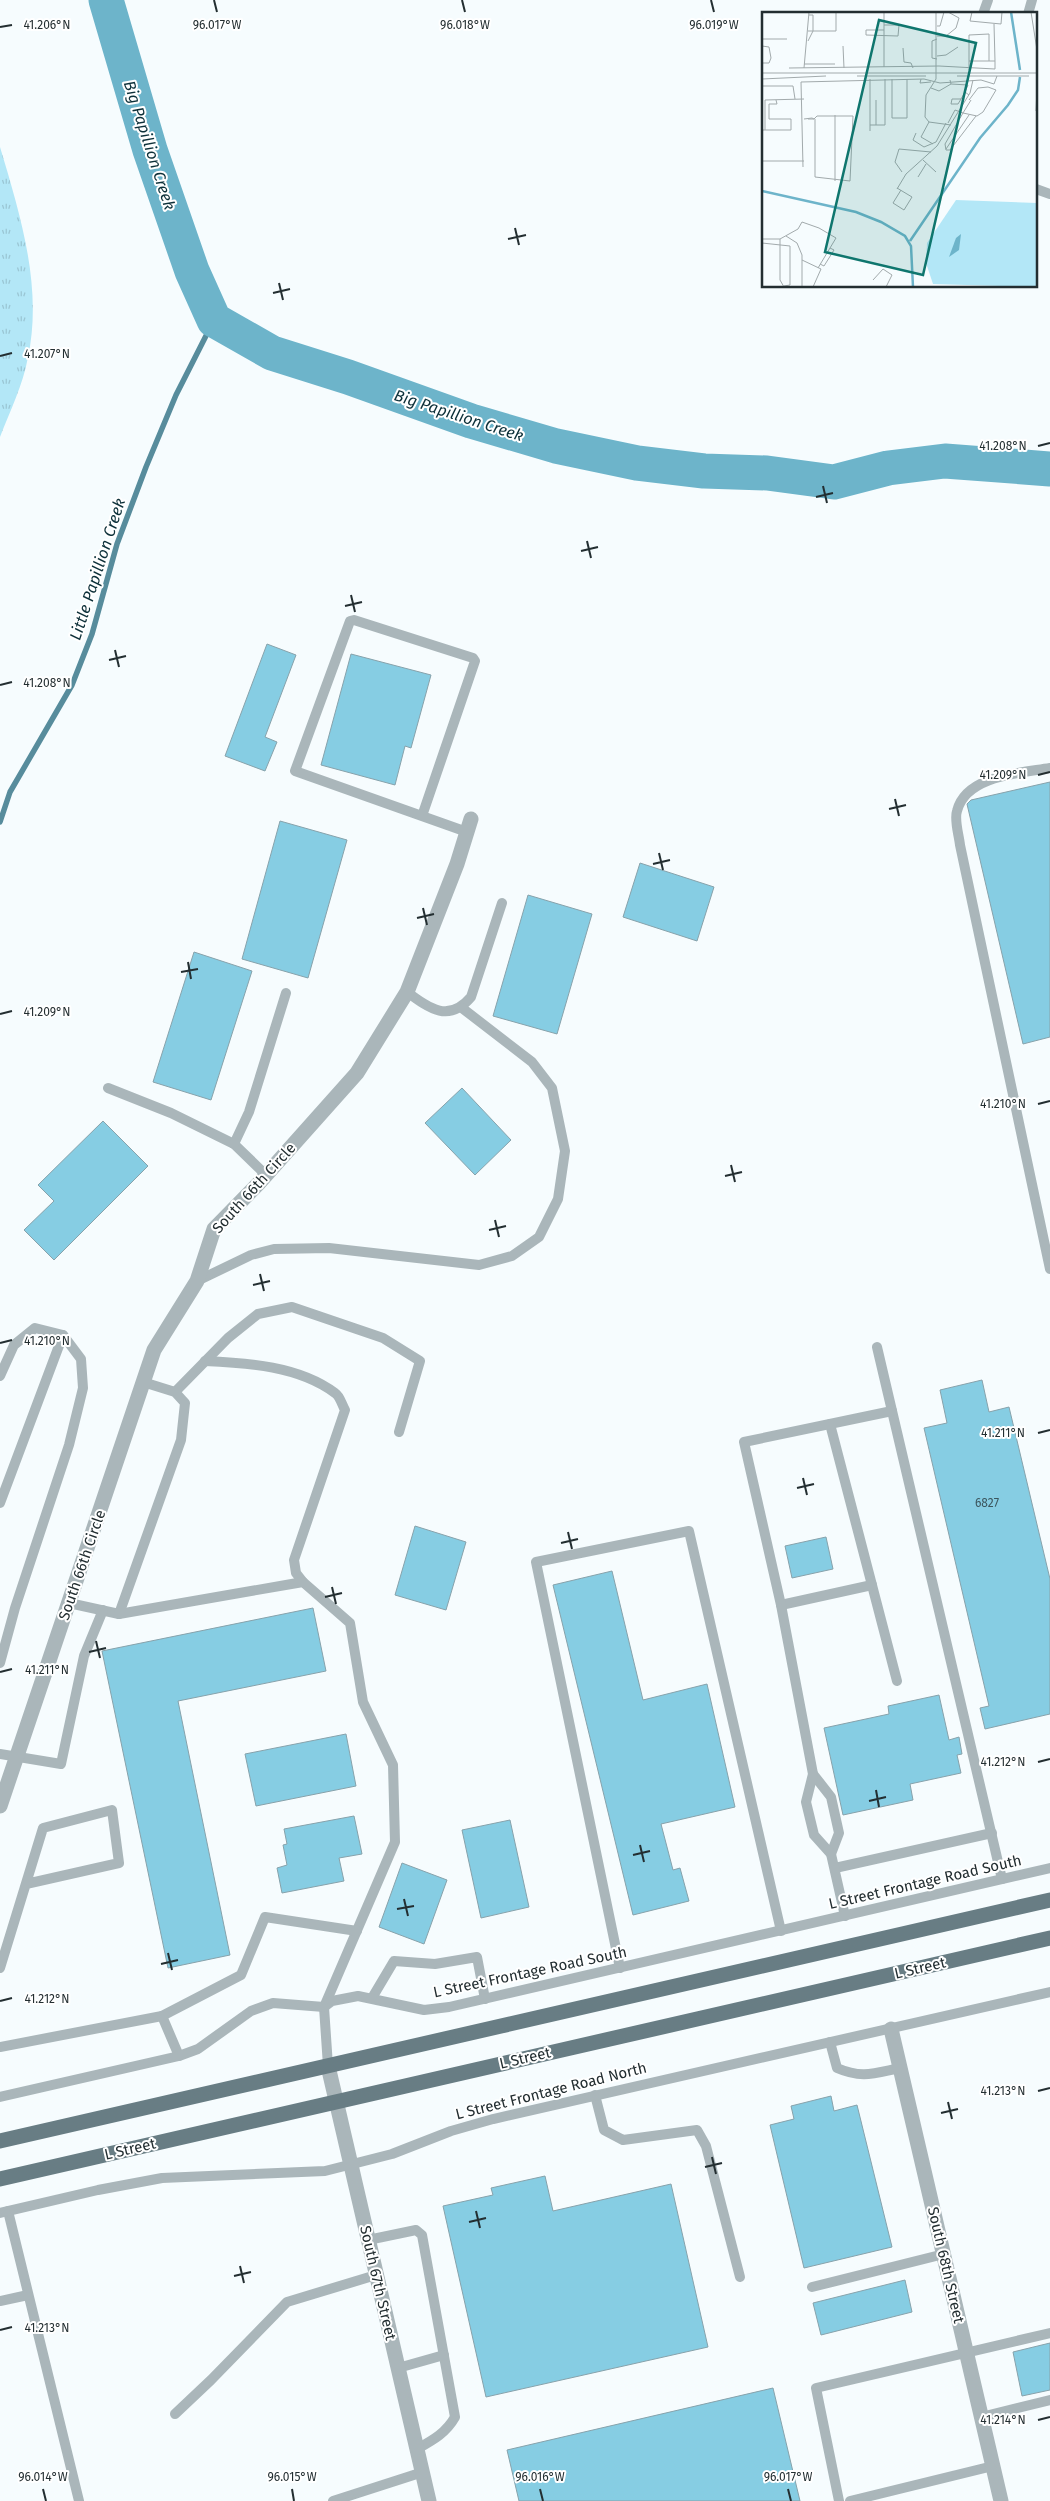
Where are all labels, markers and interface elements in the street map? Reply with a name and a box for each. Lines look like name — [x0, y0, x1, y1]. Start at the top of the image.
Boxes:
inset map — [762, 12, 1038, 288]
text: 41.206°N — [23, 18, 71, 32]
text: 96.017°W — [193, 18, 241, 32]
text: 96.018°W — [440, 18, 490, 32]
text: 96.019°W — [689, 18, 739, 32]
water label: Big Papillion Creek — [120, 78, 179, 212]
text: 41.207°N — [24, 347, 70, 361]
water label: Big Papillion Creek — [392, 386, 526, 445]
text: 41.208°N — [979, 439, 1027, 453]
water label: Little Papillion Creek — [66, 496, 129, 642]
text: 41.208°N — [23, 676, 71, 690]
text: 41.209°N — [979, 768, 1027, 782]
text: 41.209°N — [23, 1005, 71, 1019]
text: 41.210°N — [980, 1097, 1026, 1111]
street label: South 66th Circle — [209, 1139, 299, 1237]
text: 41.210°N — [24, 1334, 70, 1348]
text: 41.211°N — [981, 1426, 1025, 1440]
house number: 6827 — [975, 1496, 999, 1510]
street label: South 66th Circle — [55, 1507, 109, 1623]
text: 41.211°N — [25, 1663, 69, 1677]
text: 41.212°N — [980, 1755, 1026, 1769]
street label: L Street Frontage Road South — [827, 1851, 1023, 1913]
street label: L Street Frontage Road South — [432, 1943, 628, 2001]
street label: L Street — [893, 1953, 948, 1983]
text: 41.212°N — [24, 1992, 70, 2006]
street label: L Street — [498, 2043, 553, 2073]
street label: L Street Frontage Road North — [454, 2059, 648, 2123]
text: 41.213°N — [980, 2084, 1026, 2098]
street label: L Street — [103, 2134, 158, 2164]
street label: South 68th Street — [924, 2205, 968, 2326]
street label: South 67th Street — [356, 2224, 400, 2343]
text: 41.213°N — [24, 2321, 70, 2335]
text: 41.214°N — [980, 2413, 1026, 2427]
text: 96.014°W — [18, 2470, 68, 2484]
text: 96.015°W — [267, 2470, 317, 2484]
text: 96.016°W — [515, 2470, 565, 2484]
text: 96.017°W — [764, 2470, 812, 2484]

